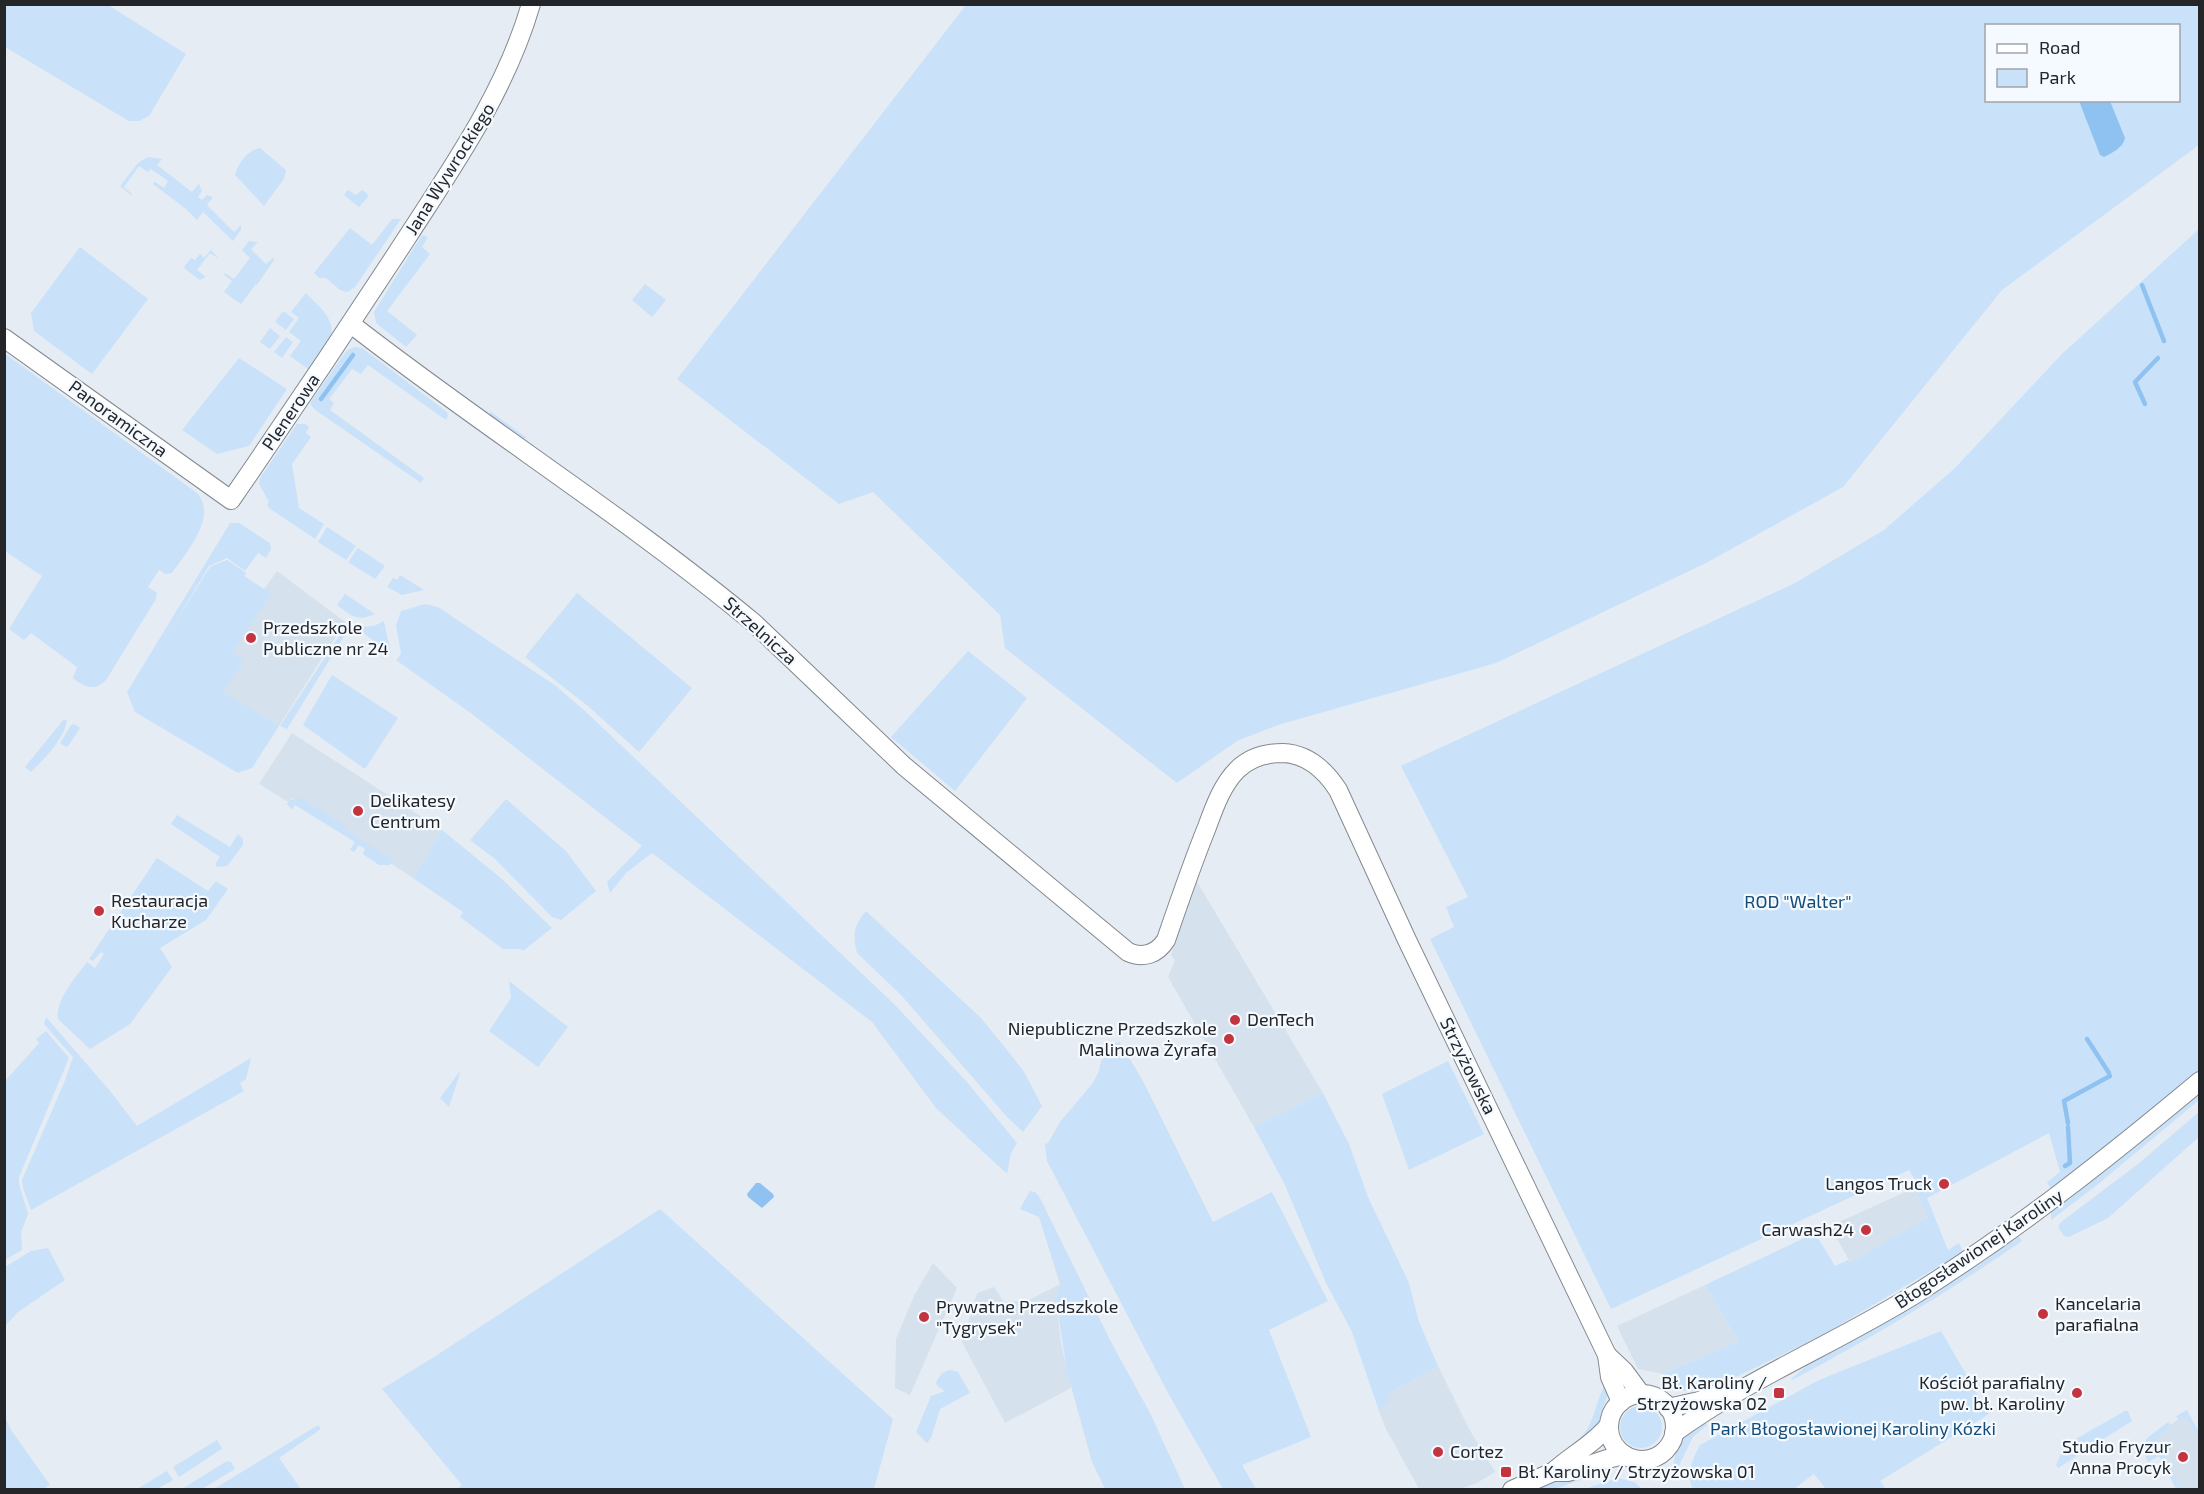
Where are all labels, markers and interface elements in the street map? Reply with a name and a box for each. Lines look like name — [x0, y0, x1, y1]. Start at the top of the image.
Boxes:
legend — [1985, 24, 2180, 102]
text: Road — [2039, 36, 2080, 58]
text: Park — [2039, 66, 2076, 88]
street label: Jana Wywrockiego — [400, 99, 499, 238]
street label: Plenerowa — [257, 369, 324, 454]
street label: Panoramiczna — [65, 375, 172, 461]
street label: Strzelnicza — [719, 592, 802, 669]
place label: Przedszkole Publiczne nr 24 — [263, 616, 389, 659]
marker: Przedszkole Publiczne nr 24 — [244, 631, 258, 645]
place label: Delikatesy Centrum — [370, 789, 456, 832]
marker: Delikatesy Centrum — [351, 804, 365, 818]
place label: Restauracja Kucharze — [111, 889, 208, 932]
park label: ROD "Walter" — [1744, 890, 1852, 912]
marker: Restauracja Kucharze — [92, 904, 106, 918]
place label: DenTech — [1247, 1008, 1314, 1030]
marker: DenTech — [1228, 1013, 1242, 1027]
street label: Strzyżowska — [1436, 1013, 1502, 1118]
place label: Niepubliczne Przedszkole Malinowa Żyrafa — [1008, 1017, 1217, 1060]
marker: Niepubliczne Przedszkole Malinowa Żyrafa — [1222, 1032, 1236, 1046]
place label: Langos Truck — [1825, 1172, 1932, 1194]
marker: Langos Truck — [1937, 1177, 1951, 1191]
street label: Błogosławionej Karoliny — [1890, 1183, 2067, 1313]
place label: Carwash24 — [1761, 1218, 1854, 1240]
marker: Carwash24 — [1859, 1223, 1873, 1237]
place label: Kancelaria parafialna — [2055, 1292, 2141, 1335]
place label: Prywatne Przedszkole "Tygrysek" — [936, 1295, 1118, 1338]
marker: Kancelaria parafialna — [2036, 1307, 2050, 1321]
marker: Prywatne Przedszkole "Tygrysek" — [917, 1310, 931, 1324]
place label: Bł. Karoliny / Strzyżowska 02 — [1637, 1371, 1767, 1414]
place label: Kościół parafialny pw. bł. Karoliny — [1919, 1371, 2065, 1414]
marker: Bł. Karoliny / Strzyżowska 02 — [1772, 1386, 1786, 1400]
marker: Kościół parafialny pw. bł. Karoliny — [2070, 1386, 2084, 1400]
park label: Park Błogosławionej Karoliny Kózki — [1710, 1417, 1996, 1439]
place label: Studio Fryzur Anna Procyk — [2062, 1435, 2171, 1478]
place label: Cortez — [1450, 1440, 1503, 1462]
marker: Cortez — [1431, 1445, 1445, 1459]
marker: Studio Fryzur Anna Procyk — [2176, 1450, 2190, 1464]
place label: Bł. Karoliny / Strzyżowska 01 — [1518, 1460, 1755, 1482]
marker: Bł. Karoliny / Strzyżowska 01 — [1499, 1465, 1513, 1479]

